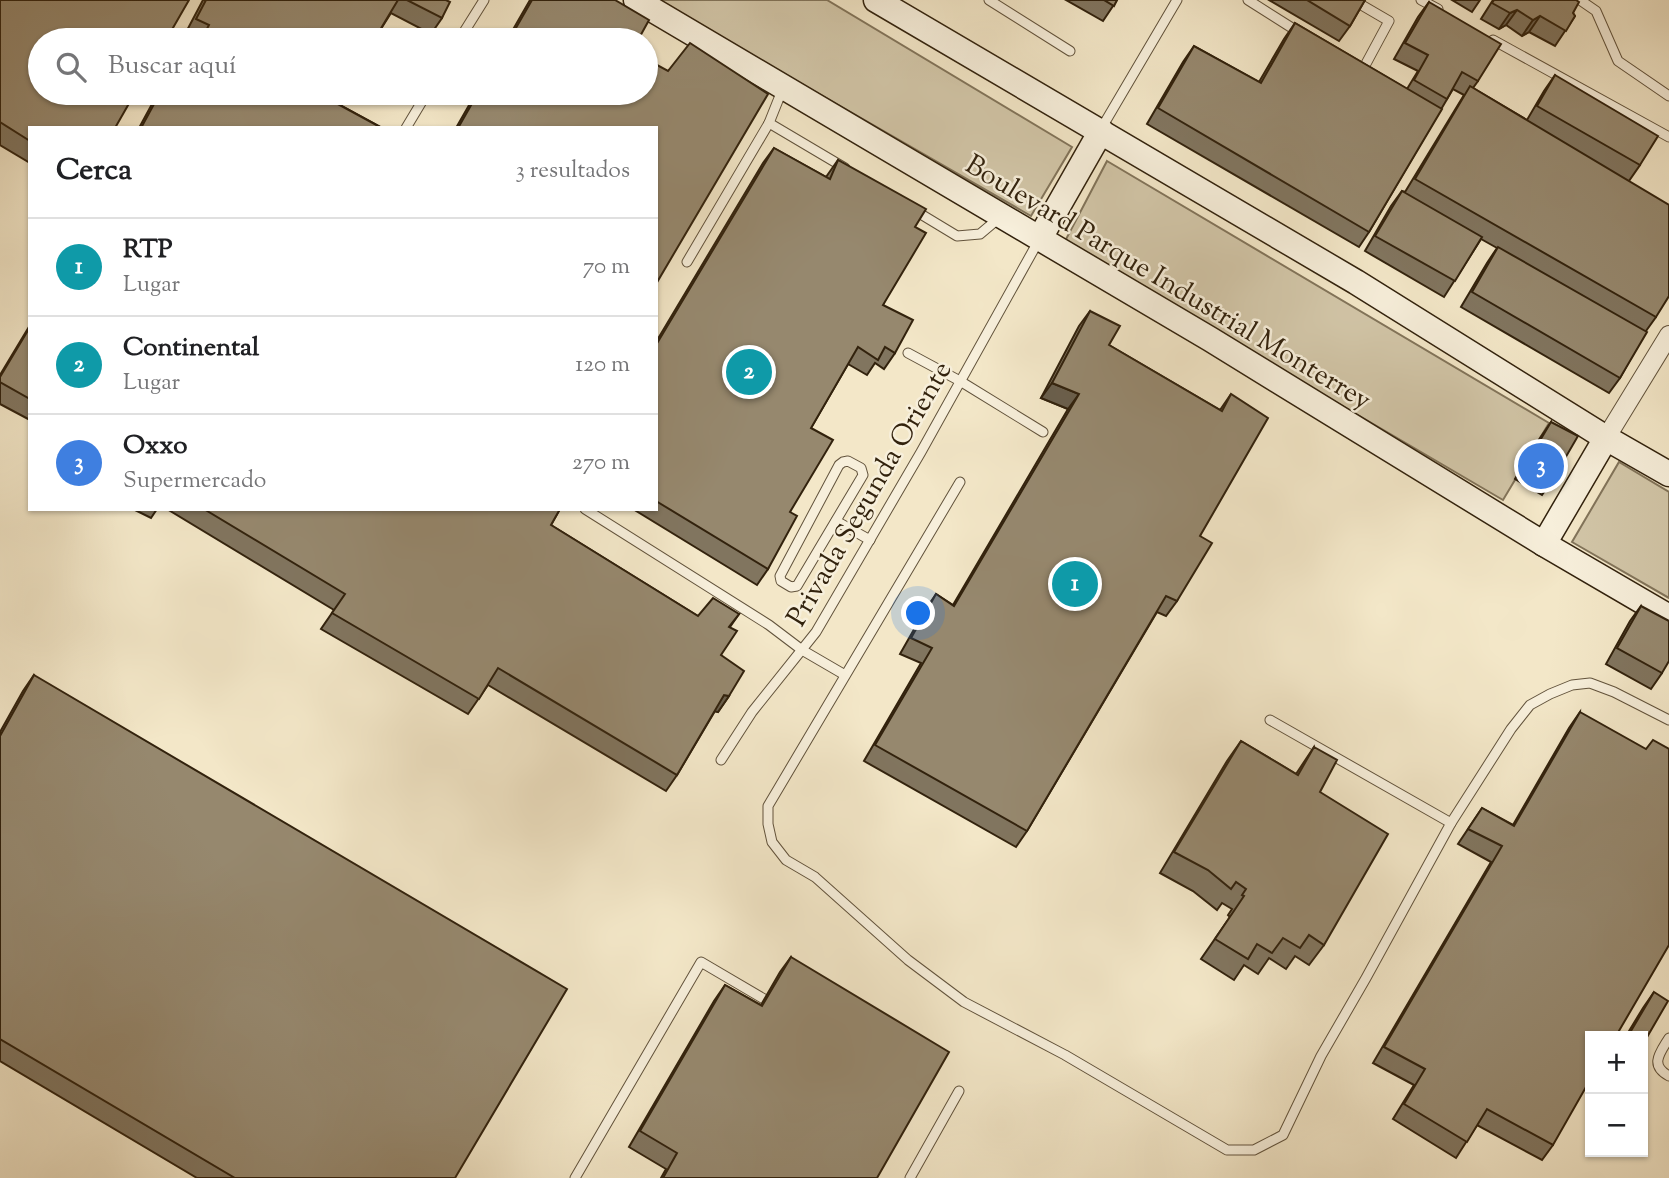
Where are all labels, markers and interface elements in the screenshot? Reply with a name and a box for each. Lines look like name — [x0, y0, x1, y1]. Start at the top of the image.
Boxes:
search box — [28, 28, 658, 105]
icon: search — [52, 48, 90, 86]
text: Buscar aquí — [108, 48, 237, 85]
street label: Boulevard Parque Industrial Monterrey — [957, 146, 1378, 421]
text: Cerca — [56, 150, 132, 193]
text: 3 resultados — [515, 155, 630, 188]
text: RTP — [123, 232, 172, 269]
text: 1 — [75, 251, 83, 284]
text: 70 m — [583, 251, 630, 284]
text: Lugar — [123, 269, 180, 302]
text: Continental — [123, 330, 259, 367]
pin: 2 — [726, 346, 772, 398]
text: 2 — [74, 349, 84, 382]
text: 120 m — [575, 349, 630, 382]
street label: Privada Segunda Oriente — [778, 355, 963, 634]
text: Lugar — [123, 367, 180, 400]
text: Oxxo — [123, 428, 188, 465]
pin: 3 — [1518, 440, 1564, 492]
text: 3 — [74, 447, 84, 480]
text: 270 m — [572, 447, 630, 480]
text: Supermercado — [123, 465, 266, 498]
pin: 1 — [1052, 558, 1098, 610]
your location — [901, 596, 935, 630]
map controls — [1585, 1031, 1648, 1157]
button: + — [1585, 1031, 1648, 1094]
button: − — [1585, 1094, 1648, 1157]

